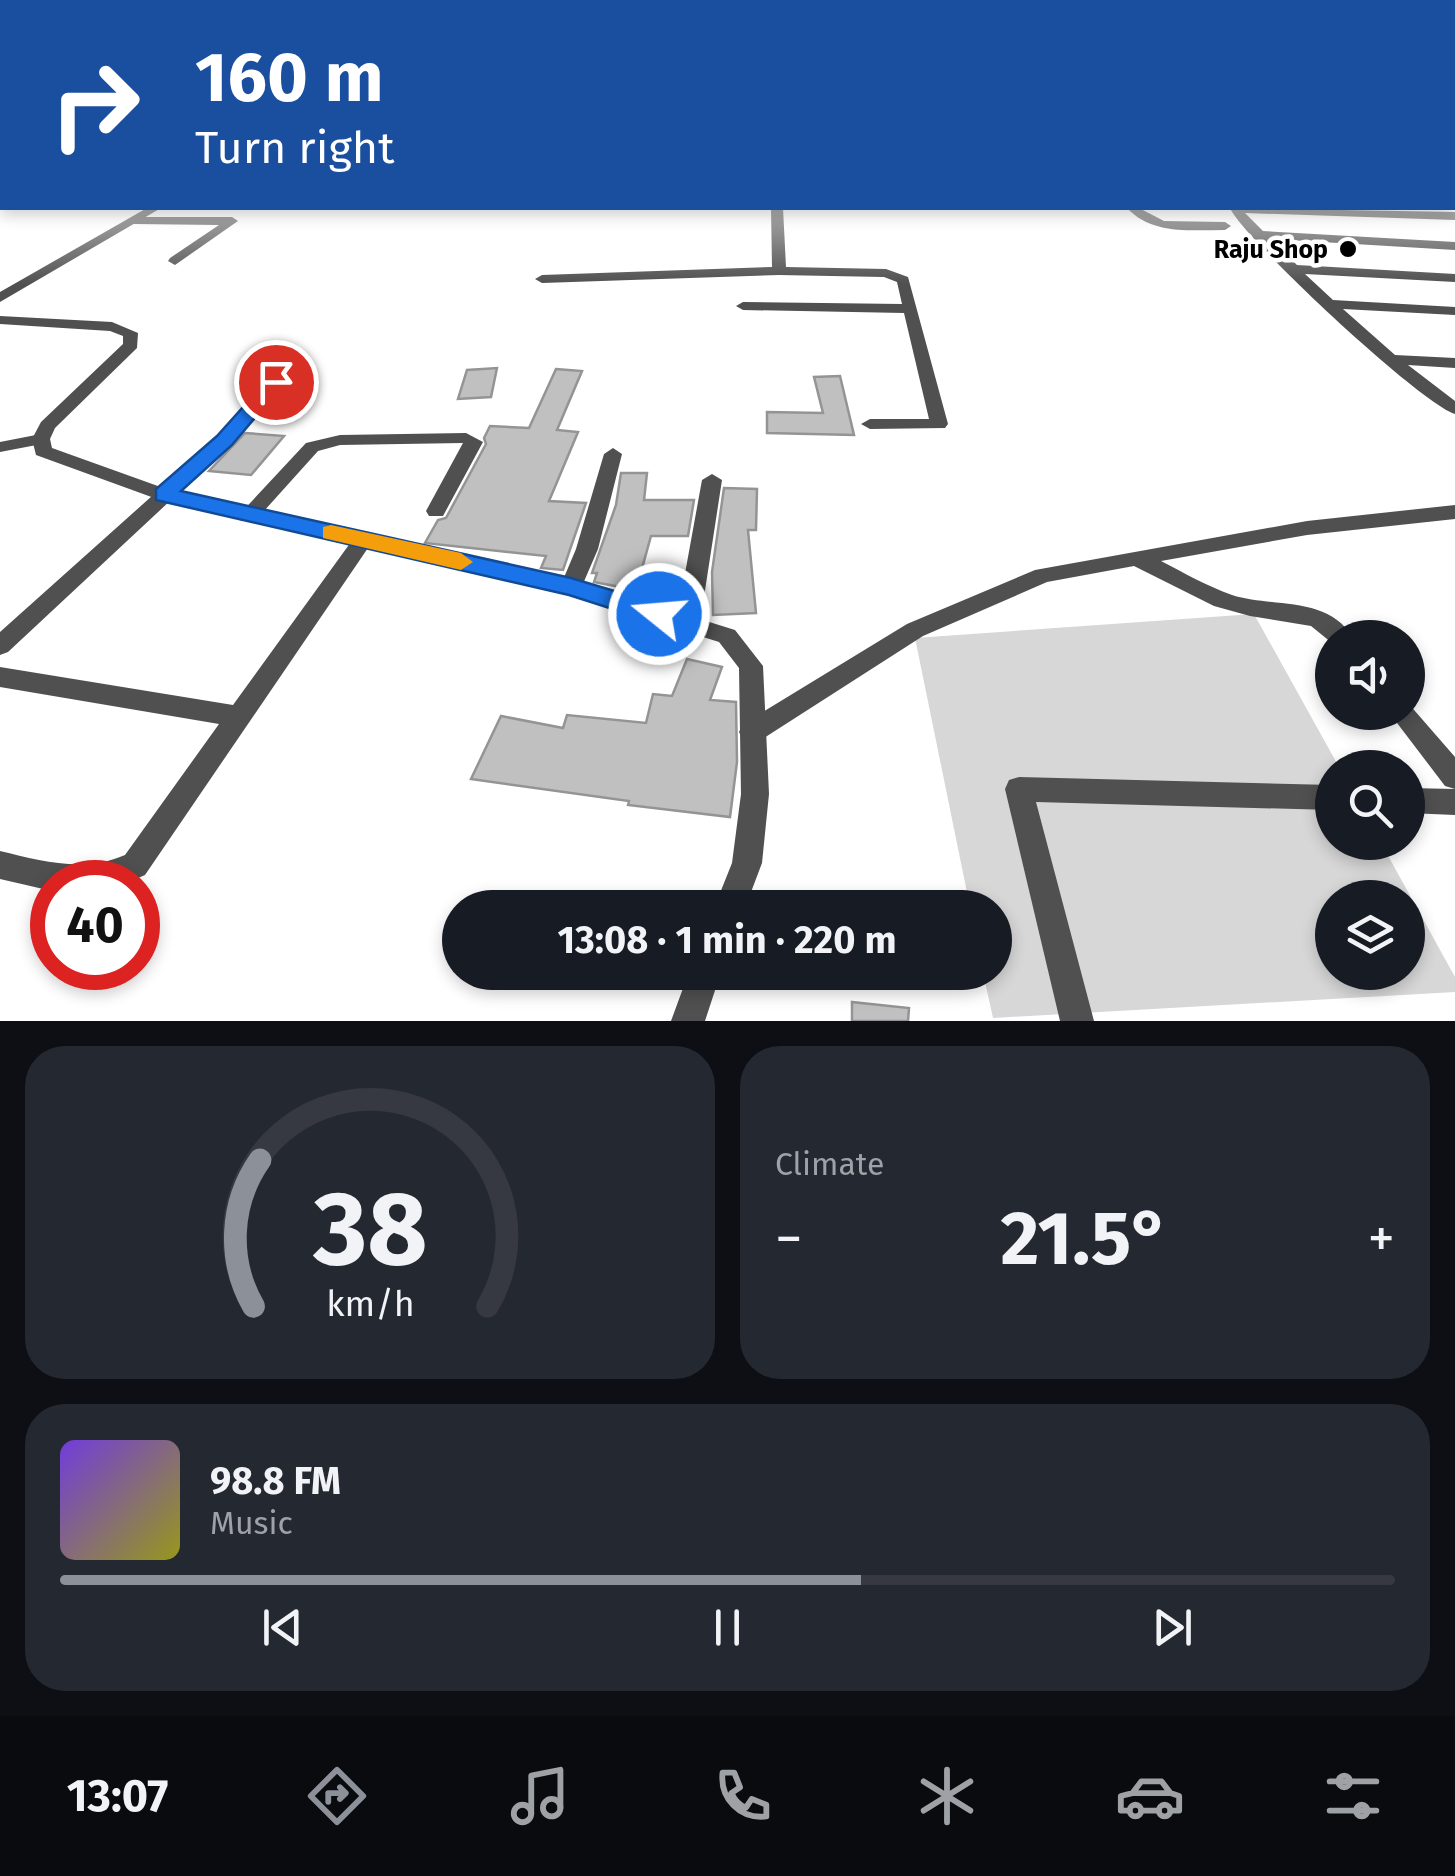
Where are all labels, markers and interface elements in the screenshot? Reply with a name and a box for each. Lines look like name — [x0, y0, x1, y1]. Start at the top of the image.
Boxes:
text: 160 m — [195, 36, 384, 120]
icon: right — [30, 40, 160, 170]
text: Turn right — [195, 121, 394, 175]
place label: Raju Shop — [1214, 235, 1328, 265]
marker: Raju Shop — [1337, 238, 1359, 260]
pin — [234, 340, 319, 425]
icon: arrive — [249, 355, 304, 410]
position arrow — [607, 562, 711, 666]
map controls — [1315, 620, 1425, 990]
button: sound — [1315, 620, 1425, 730]
button: search — [1315, 750, 1425, 860]
speed limit sign: 40 — [30, 860, 160, 990]
button: layers — [1315, 880, 1425, 990]
text: 13:08 · 1 min · 220 m — [557, 917, 897, 963]
text: Climate — [775, 1145, 884, 1183]
text: 38 — [312, 1167, 427, 1292]
text: 21.5° — [1000, 1194, 1170, 1284]
text: − — [775, 1206, 803, 1272]
text: + — [1368, 1206, 1395, 1272]
text: km/h — [326, 1283, 414, 1325]
text: 98.8 FM — [210, 1458, 341, 1504]
text: Music — [210, 1504, 293, 1542]
icon: previous — [255, 1600, 310, 1655]
icon: pause — [700, 1600, 755, 1655]
icon: next — [1145, 1600, 1200, 1655]
icon: directions — [302, 1761, 372, 1831]
icon: music — [505, 1761, 575, 1831]
icon: phone — [708, 1761, 778, 1831]
icon: climate — [912, 1761, 982, 1831]
icon: car — [1115, 1761, 1185, 1831]
icon: filters — [1318, 1761, 1388, 1831]
text: 13:07 — [67, 1769, 168, 1823]

